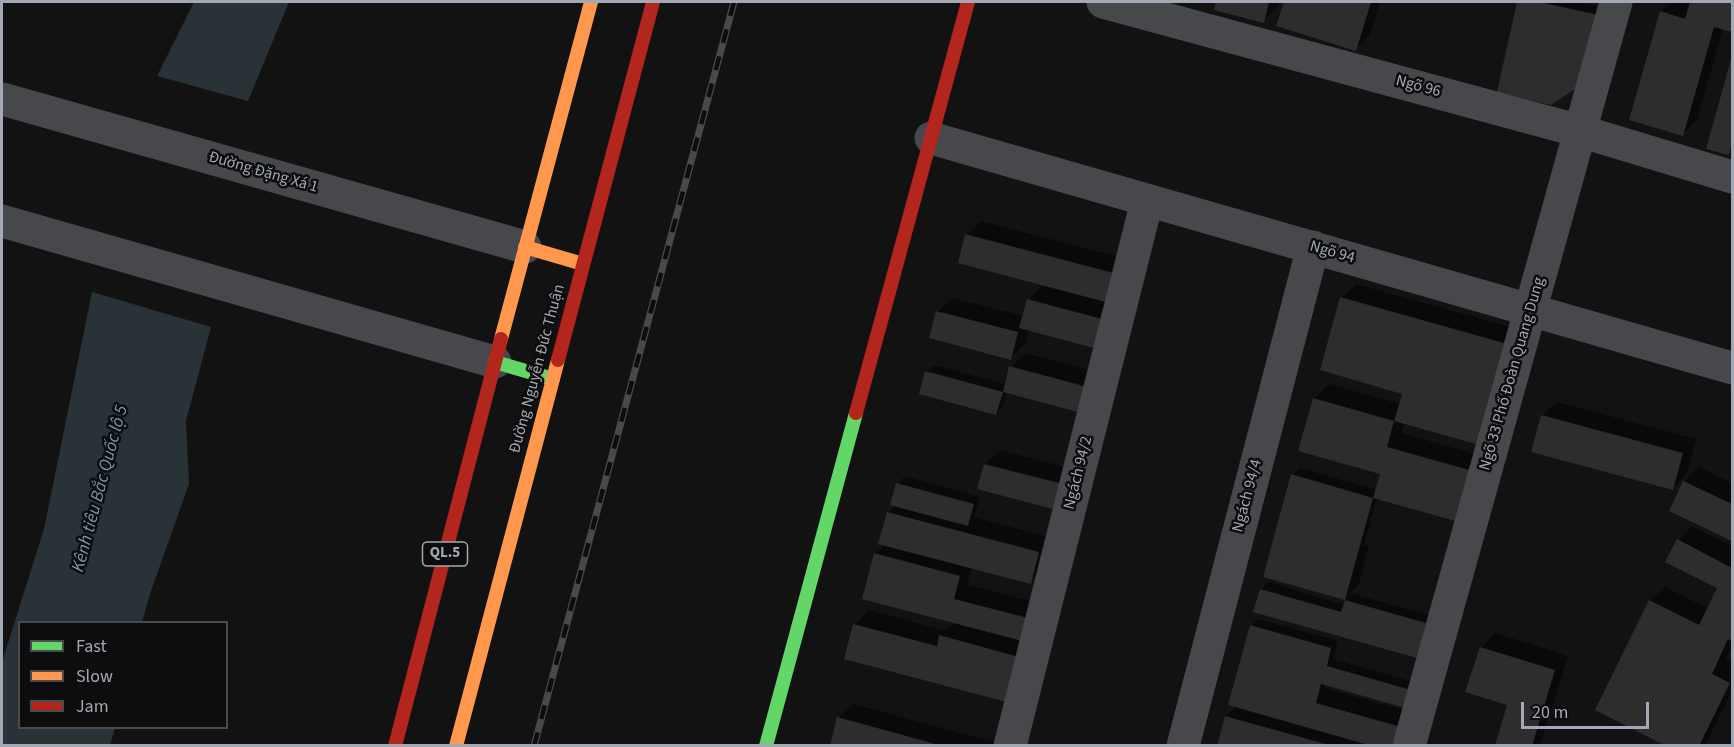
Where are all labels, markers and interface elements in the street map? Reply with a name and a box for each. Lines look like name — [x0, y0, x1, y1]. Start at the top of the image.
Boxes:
street label: Ngõ 96 — [1393, 72, 1443, 102]
street label: Đường Đặng Xá 1 — [206, 148, 320, 198]
street label: Ngõ 94 — [1307, 237, 1357, 269]
street label: Ngõ 33 Phố Đoàn Quang Dung — [1476, 275, 1550, 473]
street label: Đường Nguyễn Đức Thuận — [506, 282, 570, 456]
water label: Kênh tiêu Bắc Quốc lộ 5 — [68, 403, 134, 575]
street label: Ngách 94/2 — [1061, 434, 1097, 512]
street label: Ngách 94/4 — [1229, 457, 1267, 535]
road number: QL.5 — [422, 542, 468, 566]
legend — [18, 621, 228, 729]
text: Fast — [76, 634, 107, 659]
text: Slow — [76, 664, 113, 689]
scale bar — [1524, 690, 1652, 728]
text: Jam — [76, 694, 109, 719]
text: 20 m — [1532, 700, 1568, 725]

